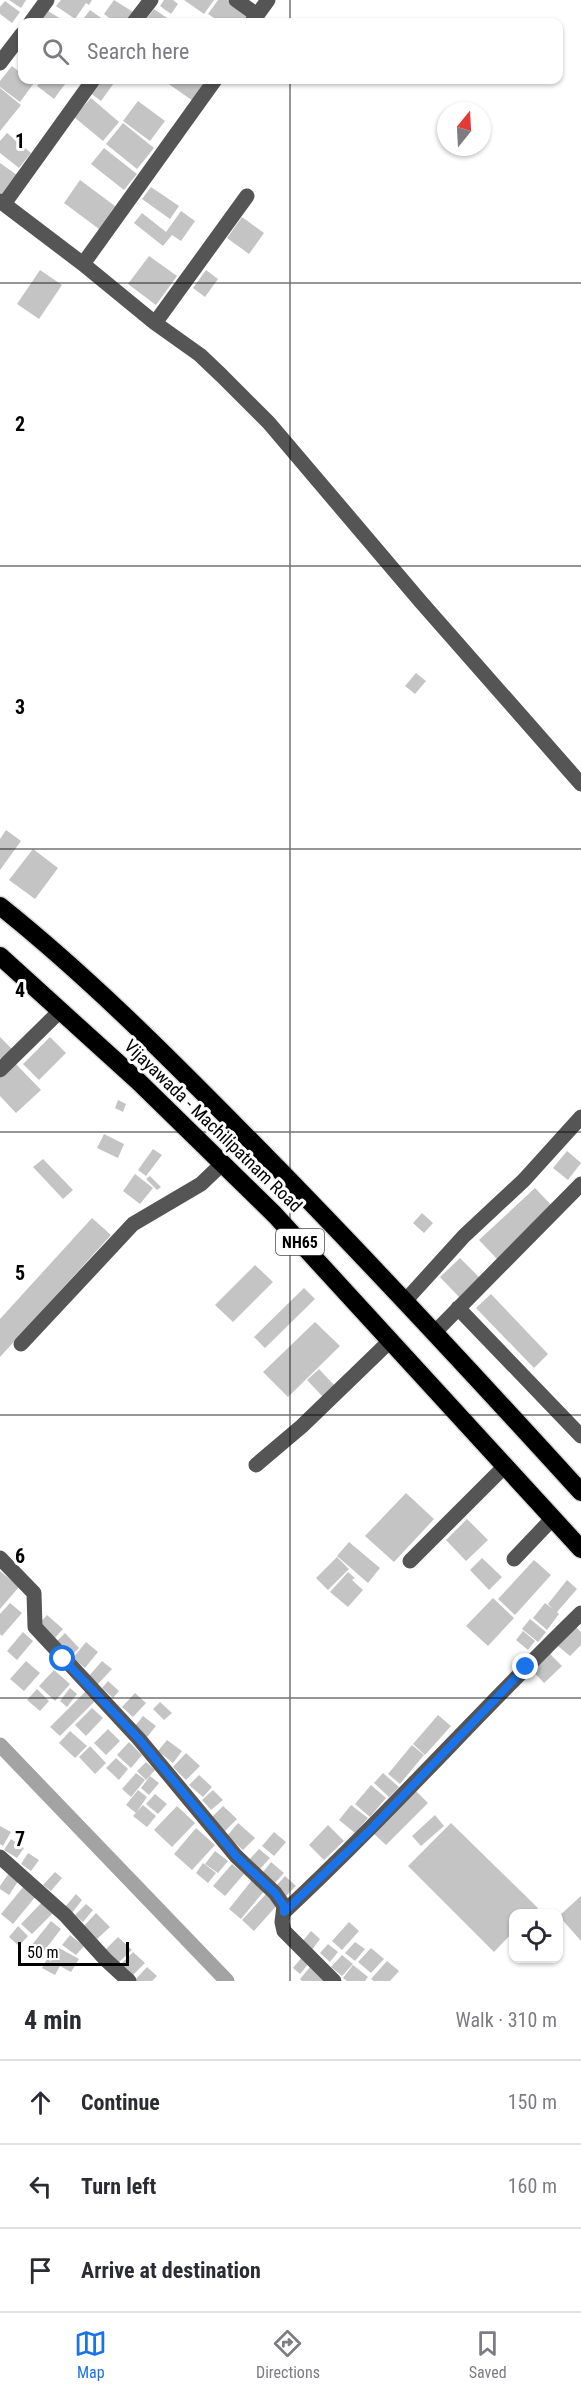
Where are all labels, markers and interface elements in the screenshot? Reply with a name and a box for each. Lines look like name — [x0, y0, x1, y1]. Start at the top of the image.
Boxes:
search box — [18, 18, 563, 84]
icon: search — [39, 35, 72, 68]
text: Search here — [87, 39, 189, 64]
north arrow — [437, 102, 491, 156]
text: 1 — [15, 129, 25, 153]
text: 2 — [15, 412, 25, 436]
text: 3 — [15, 695, 25, 719]
text: 4 — [15, 978, 25, 1002]
street label: Vijayawada - Machilipatnam Road — [120, 1035, 307, 1216]
road number: NH65 — [276, 1229, 324, 1255]
text: 5 — [15, 1261, 25, 1285]
text: 6 — [15, 1544, 25, 1568]
route start — [49, 1645, 75, 1671]
route end — [512, 1653, 538, 1679]
text: 7 — [15, 1827, 25, 1851]
map controls — [509, 1909, 563, 1963]
button: locate — [509, 1909, 563, 1963]
scale bar — [18, 1939, 129, 1966]
text: 50 m — [27, 1943, 59, 1962]
text: 4 min — [24, 2005, 82, 2035]
text: Walk · 310 m — [456, 2008, 557, 2032]
icon: ahead — [24, 2086, 57, 2119]
text: Continue — [81, 2090, 160, 2115]
text: 150 m — [508, 2090, 557, 2114]
icon: left — [24, 2170, 57, 2203]
text: Turn left — [81, 2174, 156, 2199]
text: 160 m — [508, 2174, 557, 2198]
icon: arrive — [24, 2254, 57, 2287]
text: Arrive at destination — [81, 2258, 261, 2283]
tab: Map — [74, 2327, 107, 2382]
tab: Directions — [256, 2327, 320, 2382]
tab: Saved — [469, 2327, 507, 2382]

